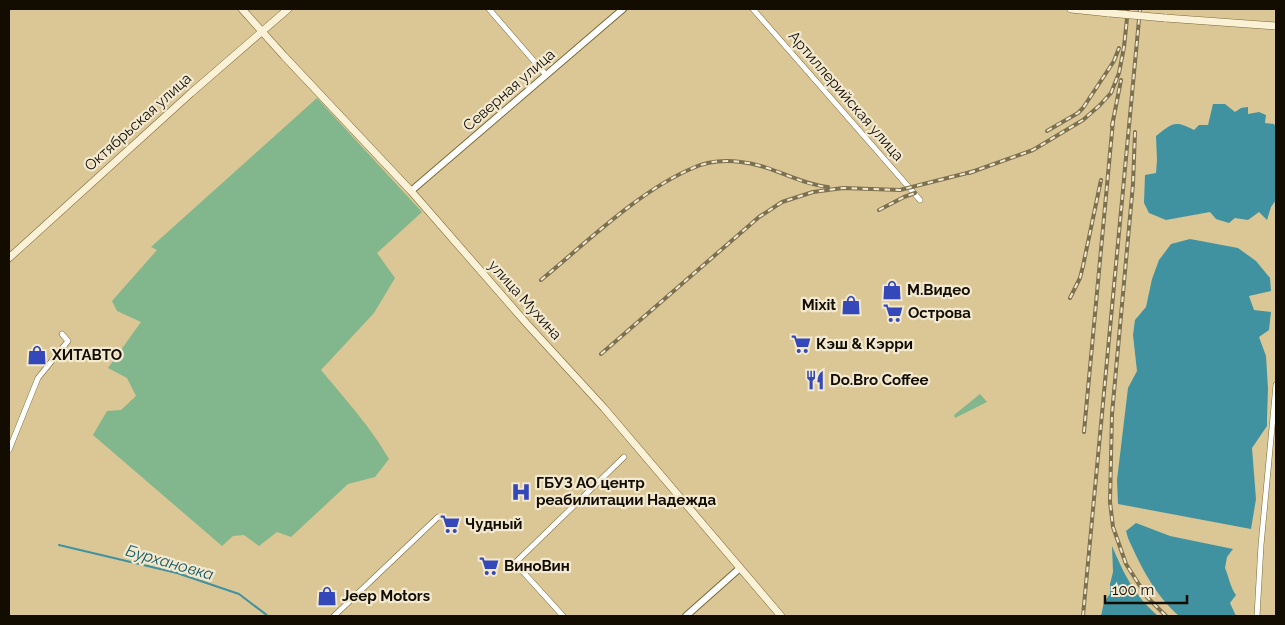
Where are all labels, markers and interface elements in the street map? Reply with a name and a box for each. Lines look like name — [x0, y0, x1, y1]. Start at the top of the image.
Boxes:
street label: Артиллерийская улица — [785, 27, 907, 165]
street label: Северная улица — [459, 45, 559, 135]
street label: Октябрьская улица — [81, 69, 195, 175]
street label: улица Мухина — [485, 256, 565, 344]
shop icon: М.Видео — [881, 279, 903, 301]
place label: М.Видео — [907, 281, 970, 299]
shop icon: Mixit — [840, 294, 862, 316]
place label: Mixit — [802, 296, 836, 314]
supermarket icon: Острова — [882, 302, 904, 324]
place label: Острова — [908, 304, 971, 322]
supermarket icon: Кэш & Кэрри — [790, 333, 812, 355]
place label: Кэш & Кэрри — [816, 335, 913, 353]
shop icon: ХИТАВТО — [26, 344, 48, 366]
place label: ХИТАВТО — [51, 346, 122, 364]
restaurant icon: Do.Bro Coffee — [804, 369, 826, 391]
place label: Do.Bro Coffee — [830, 371, 928, 389]
place label: ГБУЗ АО центр реабилитации Надежда — [536, 474, 716, 509]
hospital icon: ГБУЗ АО центр реабилитации Надежда — [510, 481, 532, 503]
supermarket icon: Чудный — [439, 513, 461, 535]
place label: Чудный — [465, 515, 523, 533]
water label: Бурхановка — [124, 541, 216, 584]
supermarket icon: ВиноВин — [478, 555, 500, 577]
place label: ВиноВин — [504, 557, 570, 575]
scale bar — [1105, 572, 1188, 604]
text: 100 m — [1112, 581, 1154, 599]
shop icon: Jeep Motors — [316, 585, 338, 607]
place label: Jeep Motors — [342, 587, 430, 605]

